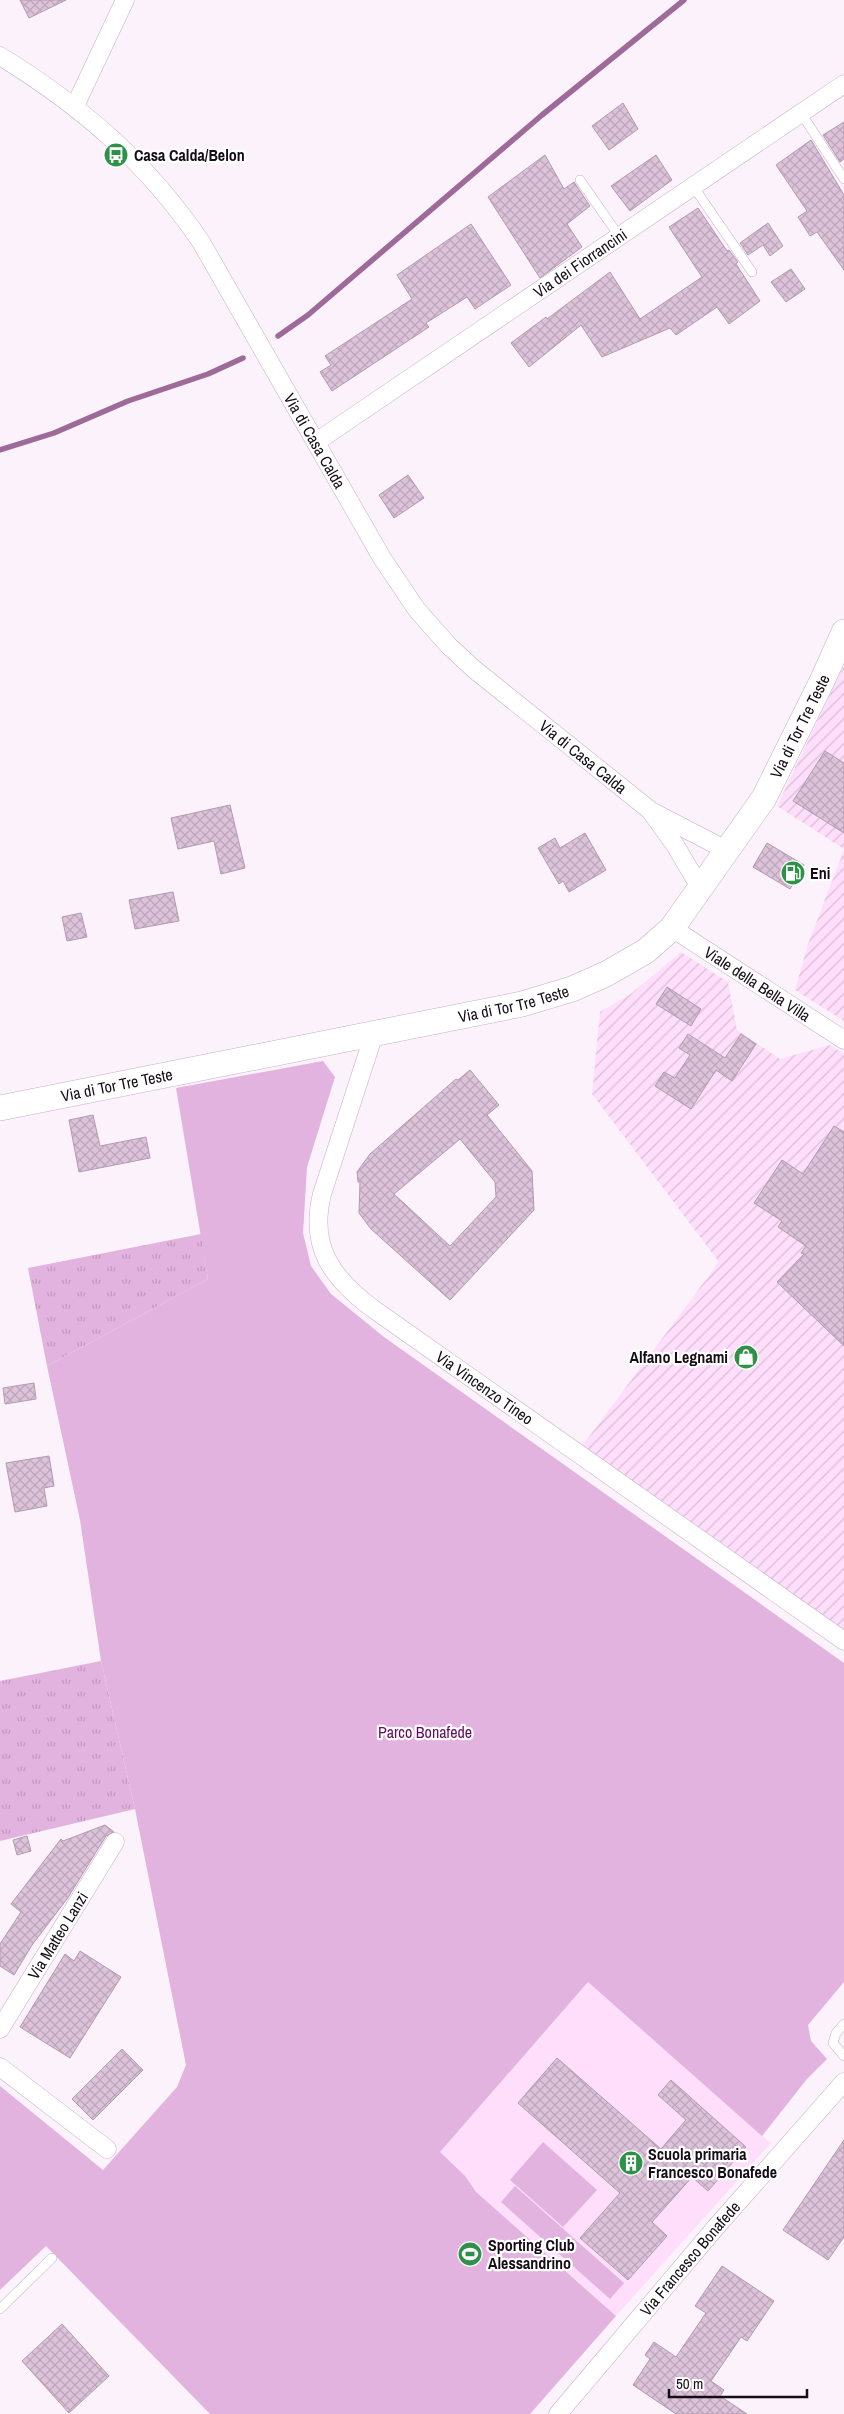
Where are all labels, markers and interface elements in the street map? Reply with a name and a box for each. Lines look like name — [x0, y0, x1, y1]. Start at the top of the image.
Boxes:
bus stop icon: Casa Calda/Belon — [103, 142, 129, 168]
place label: Casa Calda/Belon — [134, 144, 245, 166]
street label: Via dei Fiorrancini — [529, 223, 631, 303]
street label: Via di Casa Calda — [279, 389, 351, 493]
street label: Via di Tor Tre Teste — [765, 671, 835, 782]
street label: Via di Casa Calda — [535, 715, 632, 799]
fuel station icon: Eni — [780, 860, 806, 886]
place label: Eni — [810, 862, 830, 884]
street label: Viale della Bella Villa — [700, 941, 816, 1027]
street label: Via di Tor Tre Teste — [456, 980, 571, 1027]
street label: Via di Tor Tre Teste — [59, 1063, 174, 1107]
shop icon: Alfano Legnami — [733, 1344, 759, 1370]
street label: Via Vincenzo Tineo — [432, 1346, 538, 1429]
place label: Alfano Legnami — [630, 1346, 728, 1368]
park label: Parco Bonafede — [378, 1721, 472, 1743]
street label: Via Matteo Lanzi — [22, 1887, 93, 1983]
place label: Scuola primaria Francesco Bonafede — [648, 2143, 777, 2183]
building icon: Scuola primaria Francesco Bonafede — [618, 2150, 644, 2176]
street label: Via Francesco Bonafede — [635, 2196, 745, 2320]
place label: Sporting Club Alessandrino — [488, 2234, 575, 2274]
sports icon: Sporting Club Alessandrino — [457, 2241, 483, 2267]
scale bar — [669, 2366, 806, 2398]
text: 50 m — [676, 2373, 703, 2394]

